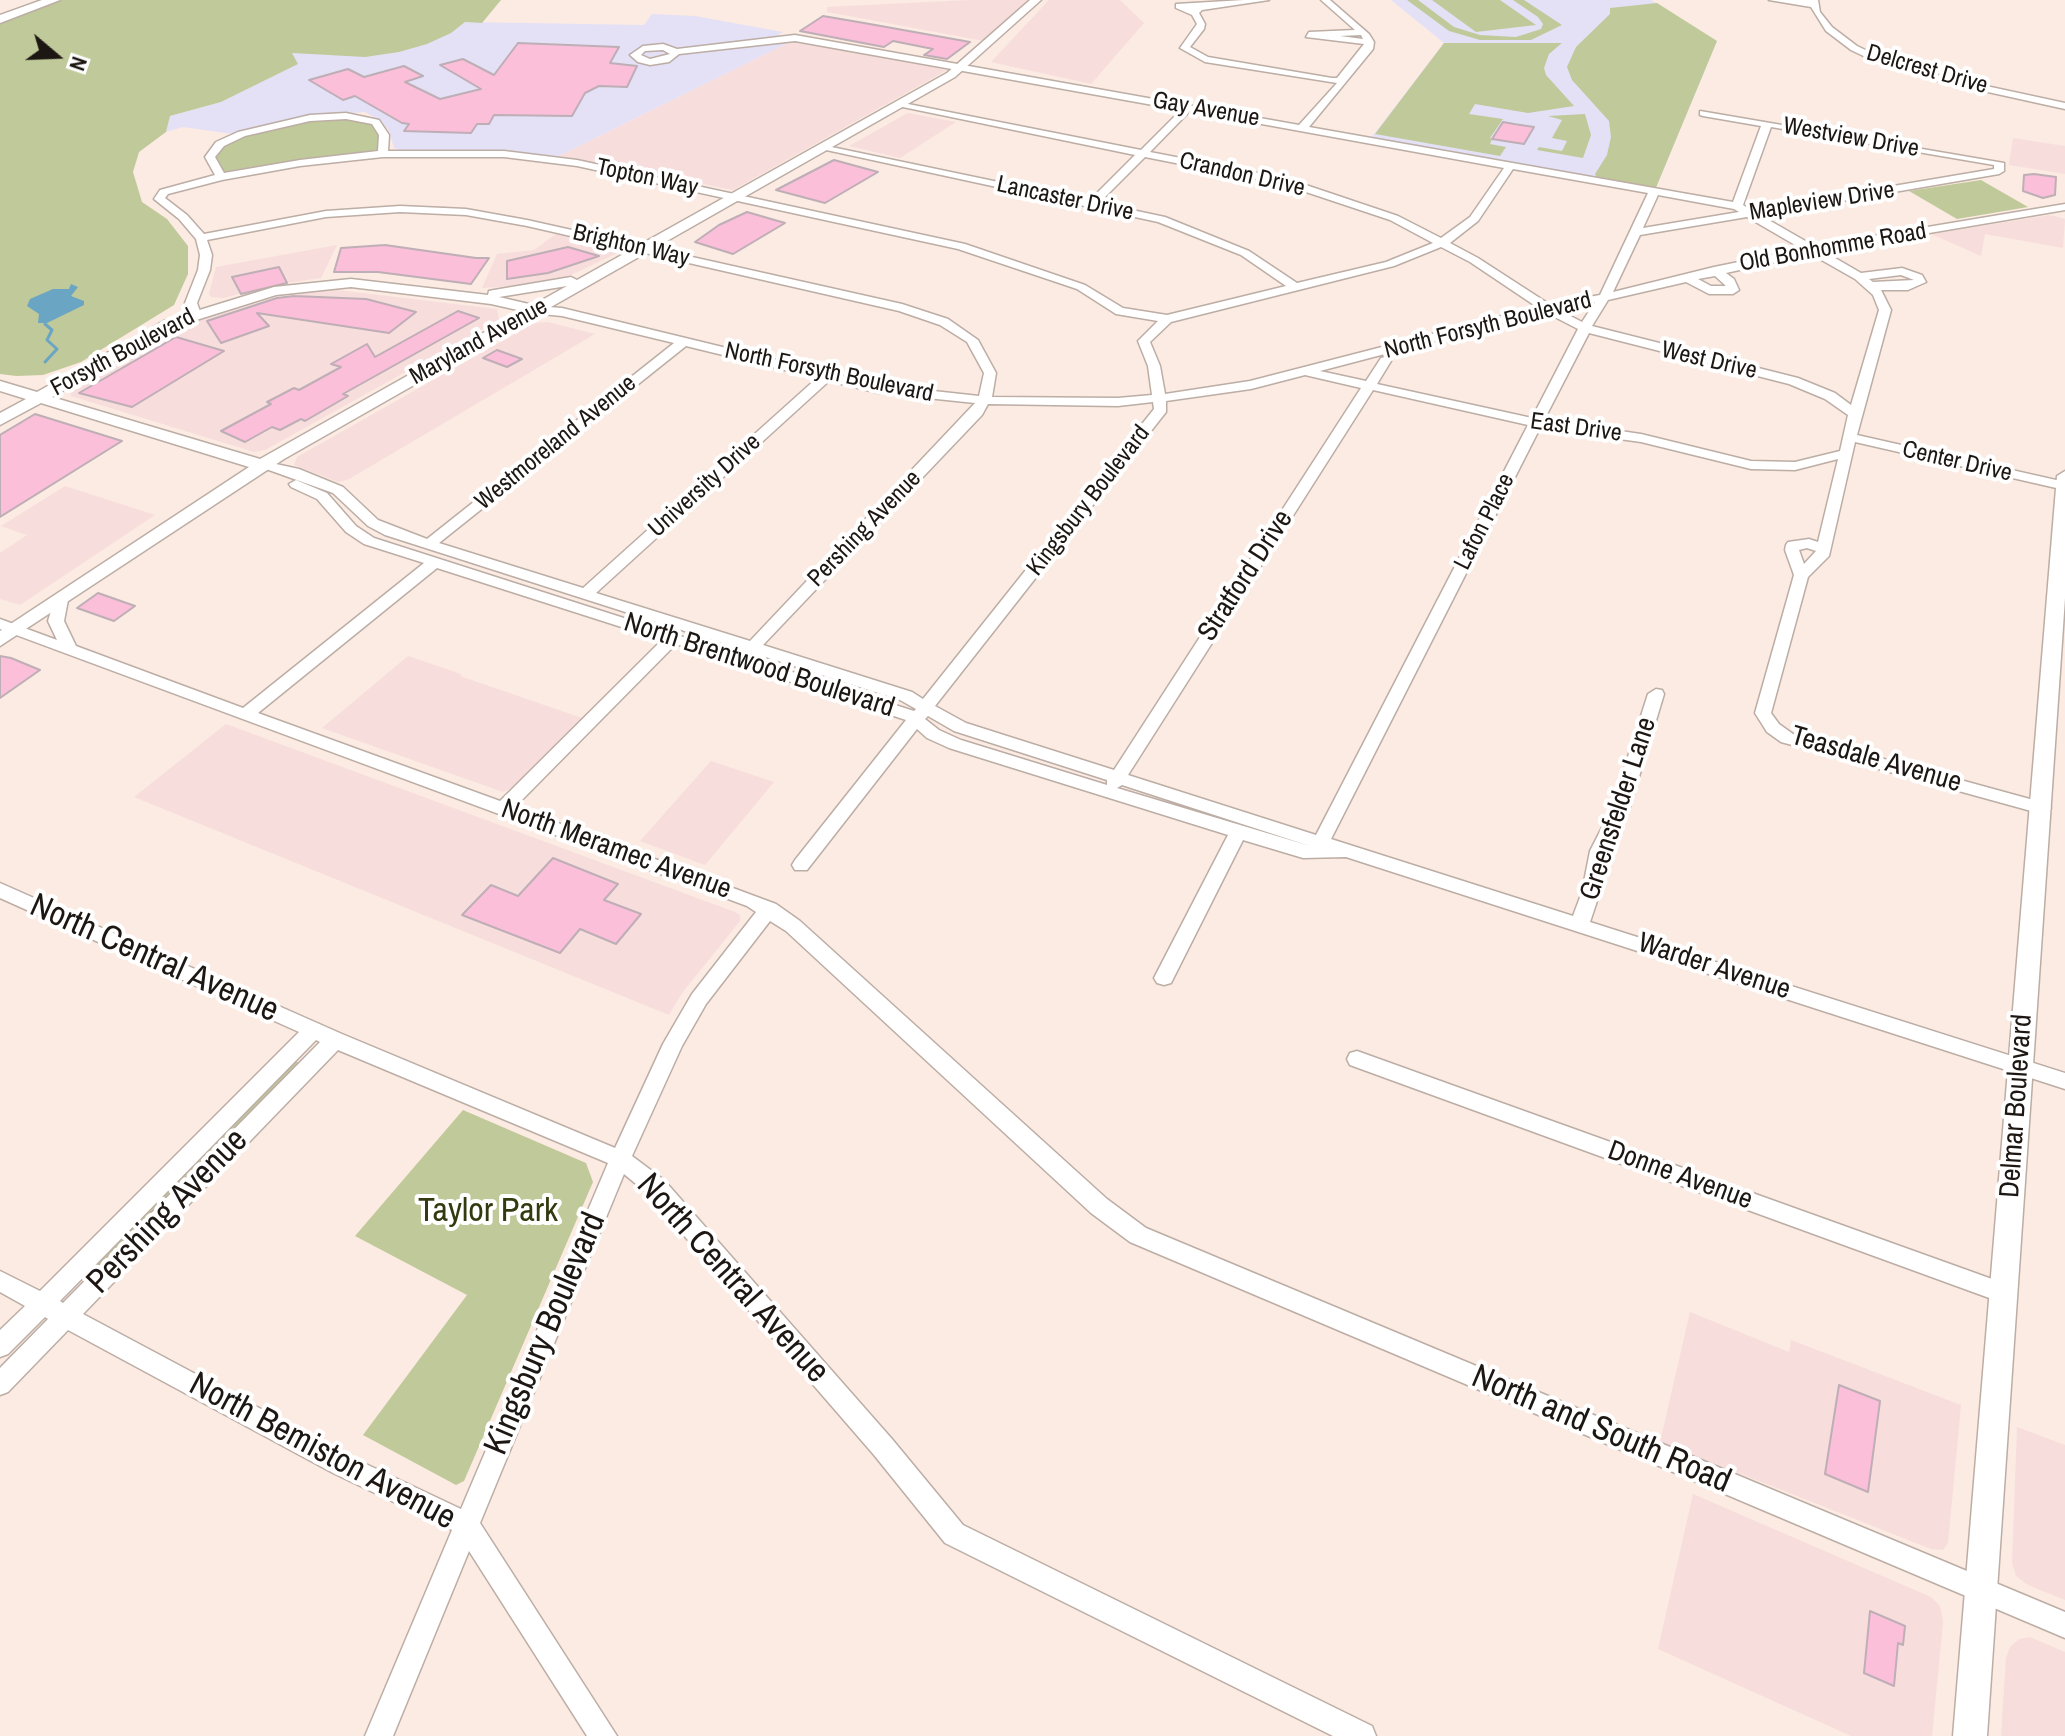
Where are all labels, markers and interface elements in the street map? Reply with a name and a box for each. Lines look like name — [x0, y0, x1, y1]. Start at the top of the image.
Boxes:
north arrow — [16, 16, 96, 96]
street label: Delcrest Drive — [1863, 39, 1991, 101]
text: N — [62, 53, 95, 75]
street label: Gay Avenue — [1150, 86, 1262, 134]
street label: Westview Drive — [1781, 112, 1921, 164]
street label: Crandon Drive — [1176, 147, 1308, 203]
street label: Topton Way — [594, 153, 700, 203]
street label: Lancaster Drive — [994, 170, 1136, 228]
street label: Mapleview Drive — [1747, 176, 1897, 228]
street label: Old Bonhomme Road — [1737, 217, 1929, 279]
street label: Brighton Way — [570, 219, 692, 273]
street label: North Forsyth Boulevard — [1382, 286, 1594, 366]
street label: Maryland Avenue — [405, 292, 553, 392]
street label: Forsyth Boulevard — [46, 303, 200, 403]
street label: West Drive — [1659, 336, 1759, 386]
street label: North Forsyth Boulevard — [722, 337, 936, 409]
street label: Westmoreland Avenue — [470, 369, 642, 517]
street label: East Drive — [1529, 407, 1623, 449]
street label: Kingsbury Boulevard — [1021, 420, 1157, 582]
street label: University Drive — [643, 428, 767, 544]
street label: Center Drive — [1899, 435, 2015, 489]
street label: Pershing Avenue — [802, 465, 928, 593]
street label: Lafon Place — [1449, 469, 1521, 575]
street label: Stratford Drive — [1191, 504, 1301, 648]
street label: North Brentwood Boulevard — [620, 606, 898, 726]
street label: Greensfelder Lane — [1574, 713, 1664, 905]
street label: Teasdale Avenue — [1787, 720, 1965, 800]
street label: North Meramec Avenue — [497, 793, 735, 907]
street label: North Central Avenue — [23, 886, 285, 1032]
street label: Warder Avenue — [1634, 927, 1794, 1007]
street label: Delmar Boulevard — [1994, 1013, 2040, 1199]
street label: Pershing Avenue — [79, 1121, 257, 1303]
street label: Donne Avenue — [1603, 1134, 1757, 1218]
street label: North Central Avenue — [627, 1166, 837, 1392]
park label: Taylor Park — [418, 1192, 558, 1232]
street label: Kingsbury Boulevard — [477, 1207, 615, 1461]
street label: North and South Road — [1465, 1357, 1737, 1503]
street label: North Bemiston Avenue — [182, 1365, 462, 1539]

